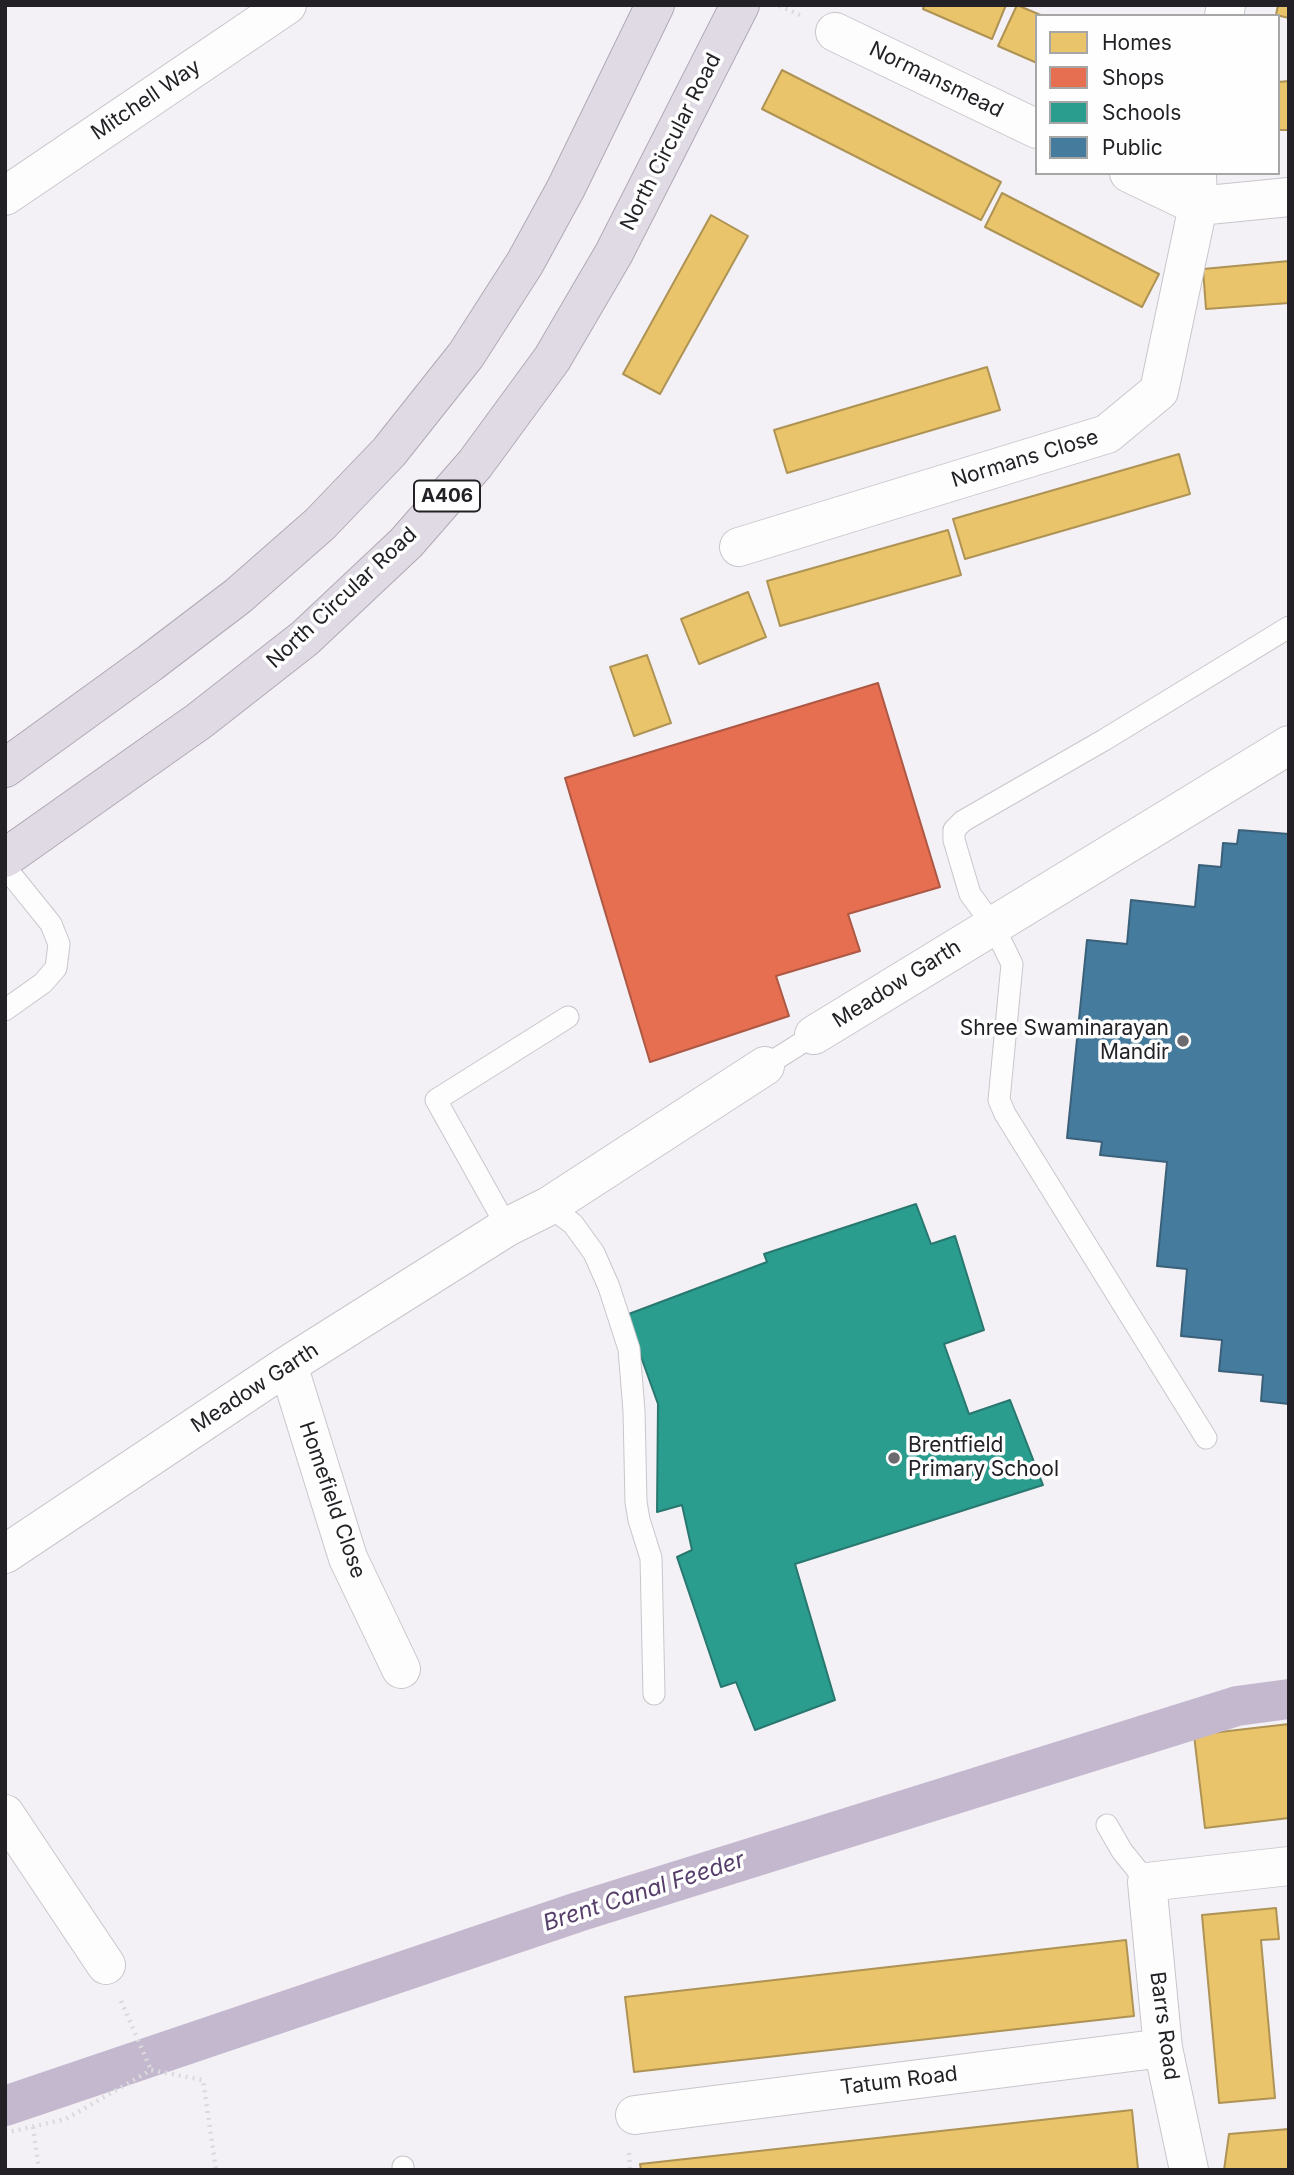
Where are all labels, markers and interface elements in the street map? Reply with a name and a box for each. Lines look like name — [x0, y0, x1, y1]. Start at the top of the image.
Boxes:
legend — [1035, 14, 1280, 175]
text: Homes — [1102, 30, 1172, 55]
street label: Normansmead — [865, 37, 1007, 123]
street label: North Circular Road — [615, 49, 727, 235]
street label: Mitchell Way — [87, 54, 205, 146]
text: Shops — [1102, 65, 1164, 90]
text: Schools — [1102, 100, 1181, 125]
text: Public — [1102, 135, 1163, 160]
street label: Normans Close — [948, 425, 1102, 493]
road number: A406 — [414, 481, 480, 512]
street label: North Circular Road — [262, 522, 422, 674]
street label: Meadow Garth — [828, 935, 966, 1033]
place label: Shree Swaminarayan Mandir — [960, 1016, 1169, 1066]
marker: Shree Swaminarayan Mandir — [1175, 1033, 1191, 1049]
street label: Meadow Garth — [187, 1338, 323, 1438]
street label: Homefield Close — [293, 1418, 371, 1582]
place label: Brentfield Primary School — [908, 1433, 1059, 1483]
marker: Brentfield Primary School — [886, 1450, 902, 1466]
water label: Brent Canal Feeder — [540, 1846, 748, 1938]
street label: Barrs Road — [1144, 1970, 1184, 2082]
street label: Tatum Road — [839, 2061, 959, 2101]

